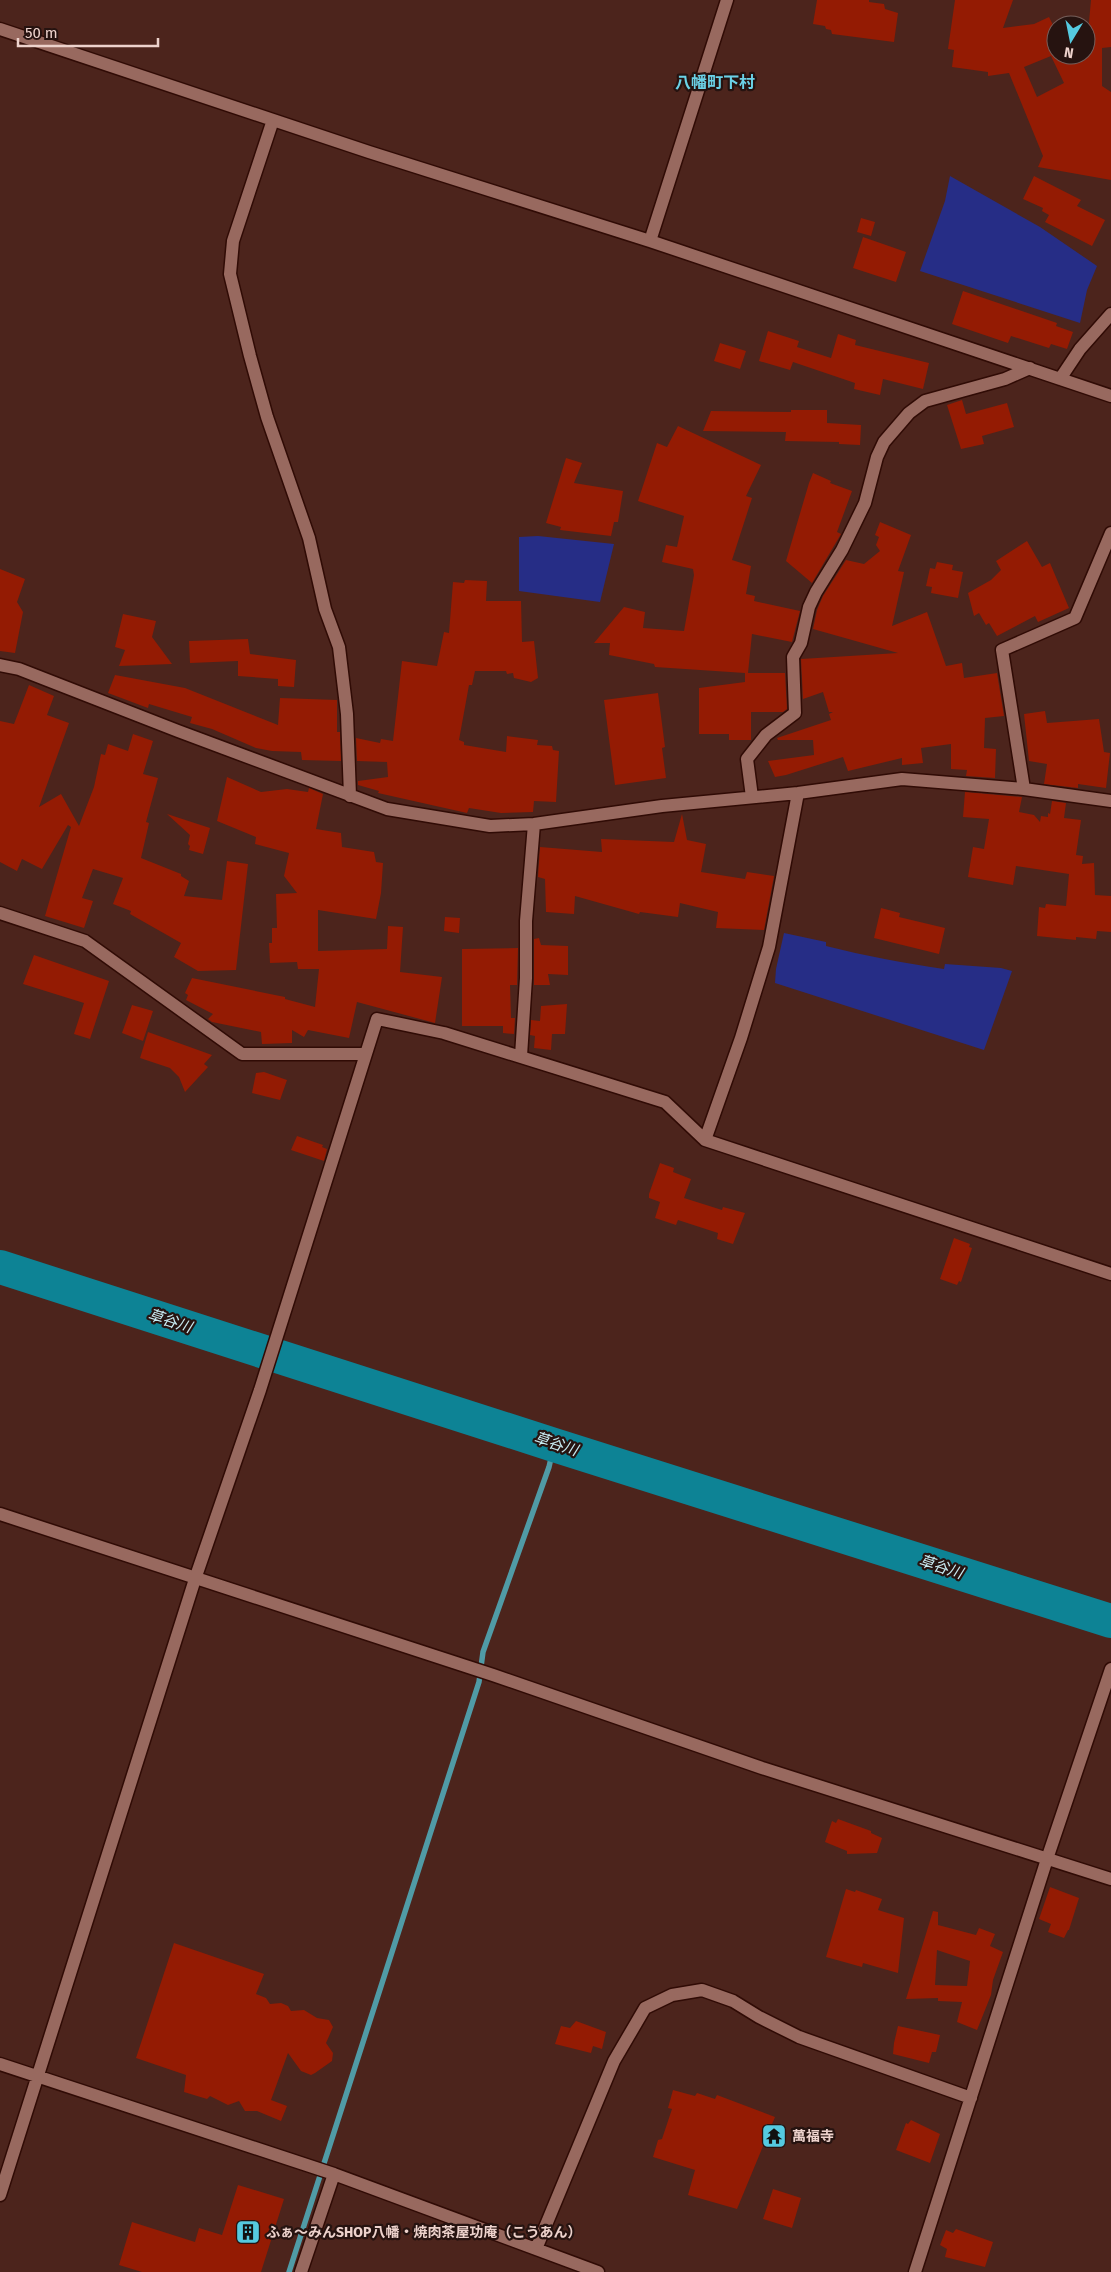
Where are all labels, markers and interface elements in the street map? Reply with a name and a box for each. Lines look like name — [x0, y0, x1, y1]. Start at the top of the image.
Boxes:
scale bar — [18, 15, 158, 47]
north arrow — [1046, 15, 1096, 65]
text: 50 m — [25, 24, 58, 42]
text: N — [1063, 43, 1075, 61]
district label: 八幡町下村 — [675, 73, 755, 92]
water label: 草谷川 — [146, 1305, 196, 1337]
water label: 草谷川 — [532, 1428, 582, 1460]
water label: 草谷川 — [917, 1551, 967, 1583]
temple icon: 萬福寺 — [761, 2123, 787, 2149]
place label: 萬福寺 — [792, 2128, 834, 2145]
building icon: ふぁ～みんSHOP八幡・焼肉茶屋功庵（こうあん） — [235, 2219, 261, 2245]
place label: ふぁ～みんSHOP八幡・焼肉茶屋功庵（こうあん） — [266, 2224, 581, 2241]

